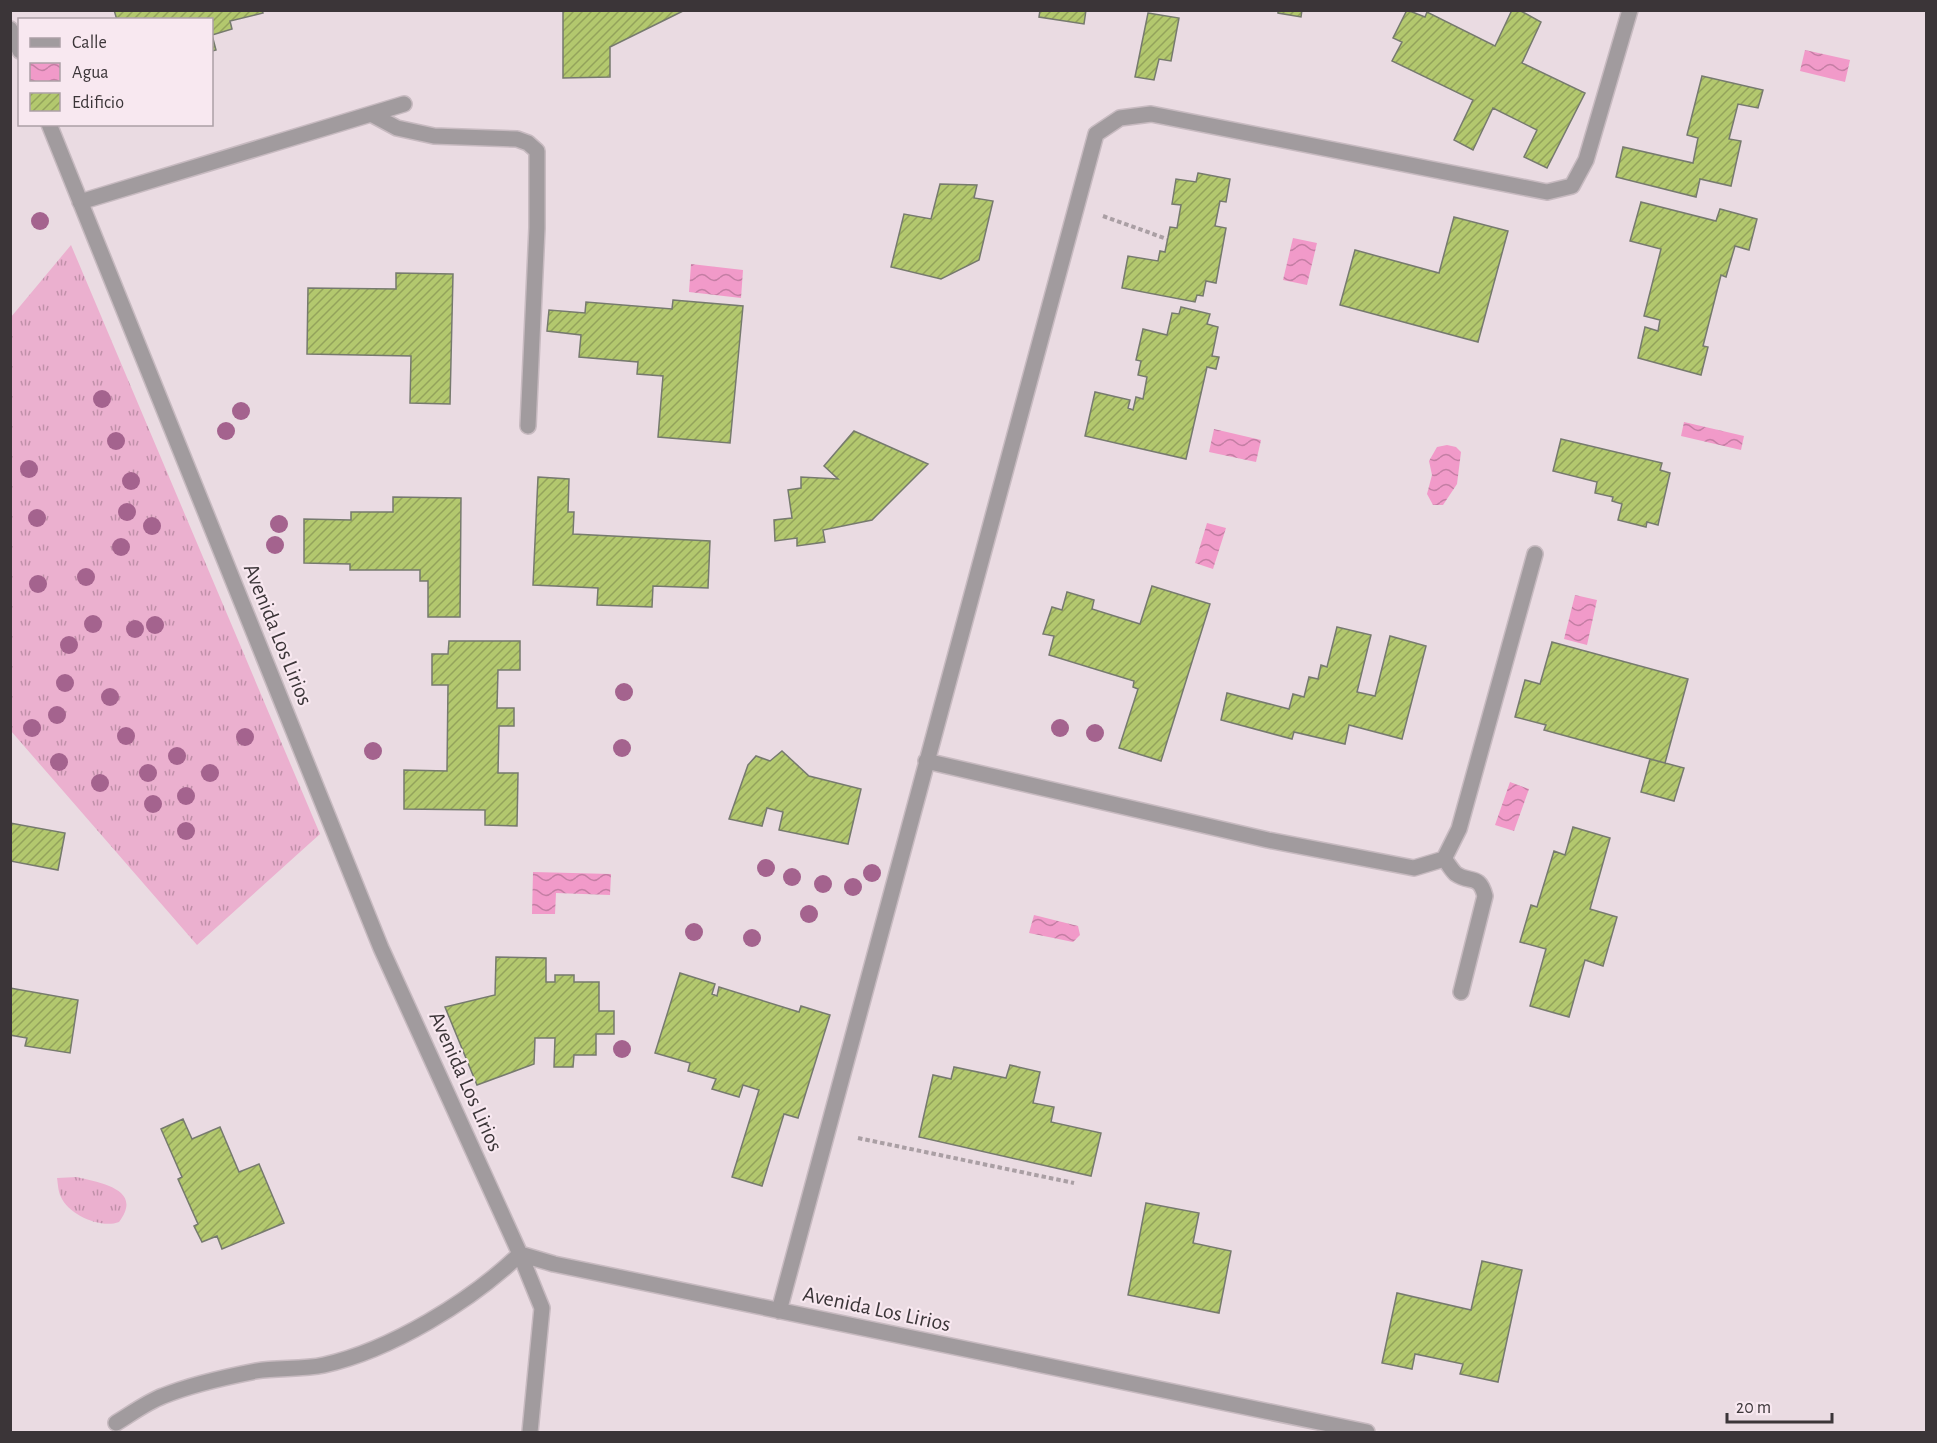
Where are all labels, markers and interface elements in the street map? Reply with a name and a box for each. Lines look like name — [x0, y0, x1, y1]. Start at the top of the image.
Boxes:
legend — [18, 18, 213, 126]
text: Calle — [72, 34, 107, 52]
text: Agua — [72, 64, 109, 82]
text: Edificio — [72, 94, 124, 112]
street label: Avenida Los Lirios — [240, 560, 316, 708]
street label: Avenida Los Lirios — [425, 1008, 507, 1155]
street label: Avenida Los Lirios — [801, 1283, 953, 1335]
scale bar — [1727, 1386, 1832, 1424]
text: 20 m — [1736, 1399, 1771, 1417]

